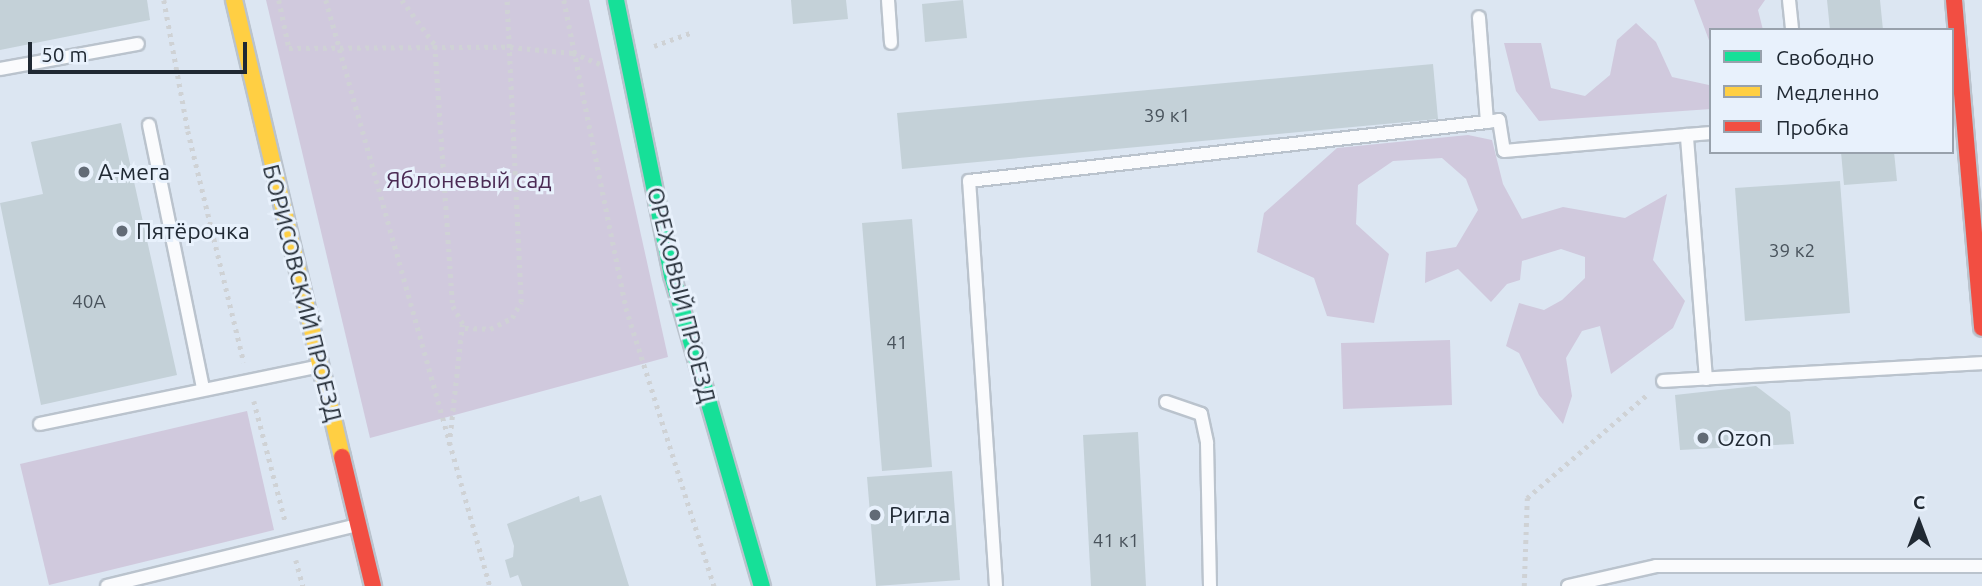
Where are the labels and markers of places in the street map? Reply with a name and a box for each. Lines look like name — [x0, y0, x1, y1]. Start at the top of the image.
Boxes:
place label: А-мега — [98, 158, 170, 186]
marker: А-мега — [76, 164, 92, 180]
place label: Пятёрочка — [136, 217, 250, 245]
marker: Пятёрочка — [114, 223, 130, 239]
place label: Ozon — [1717, 424, 1772, 452]
marker: Ozon — [1695, 430, 1711, 446]
place label: Ригла — [889, 501, 950, 529]
marker: Ригла — [867, 507, 883, 523]

